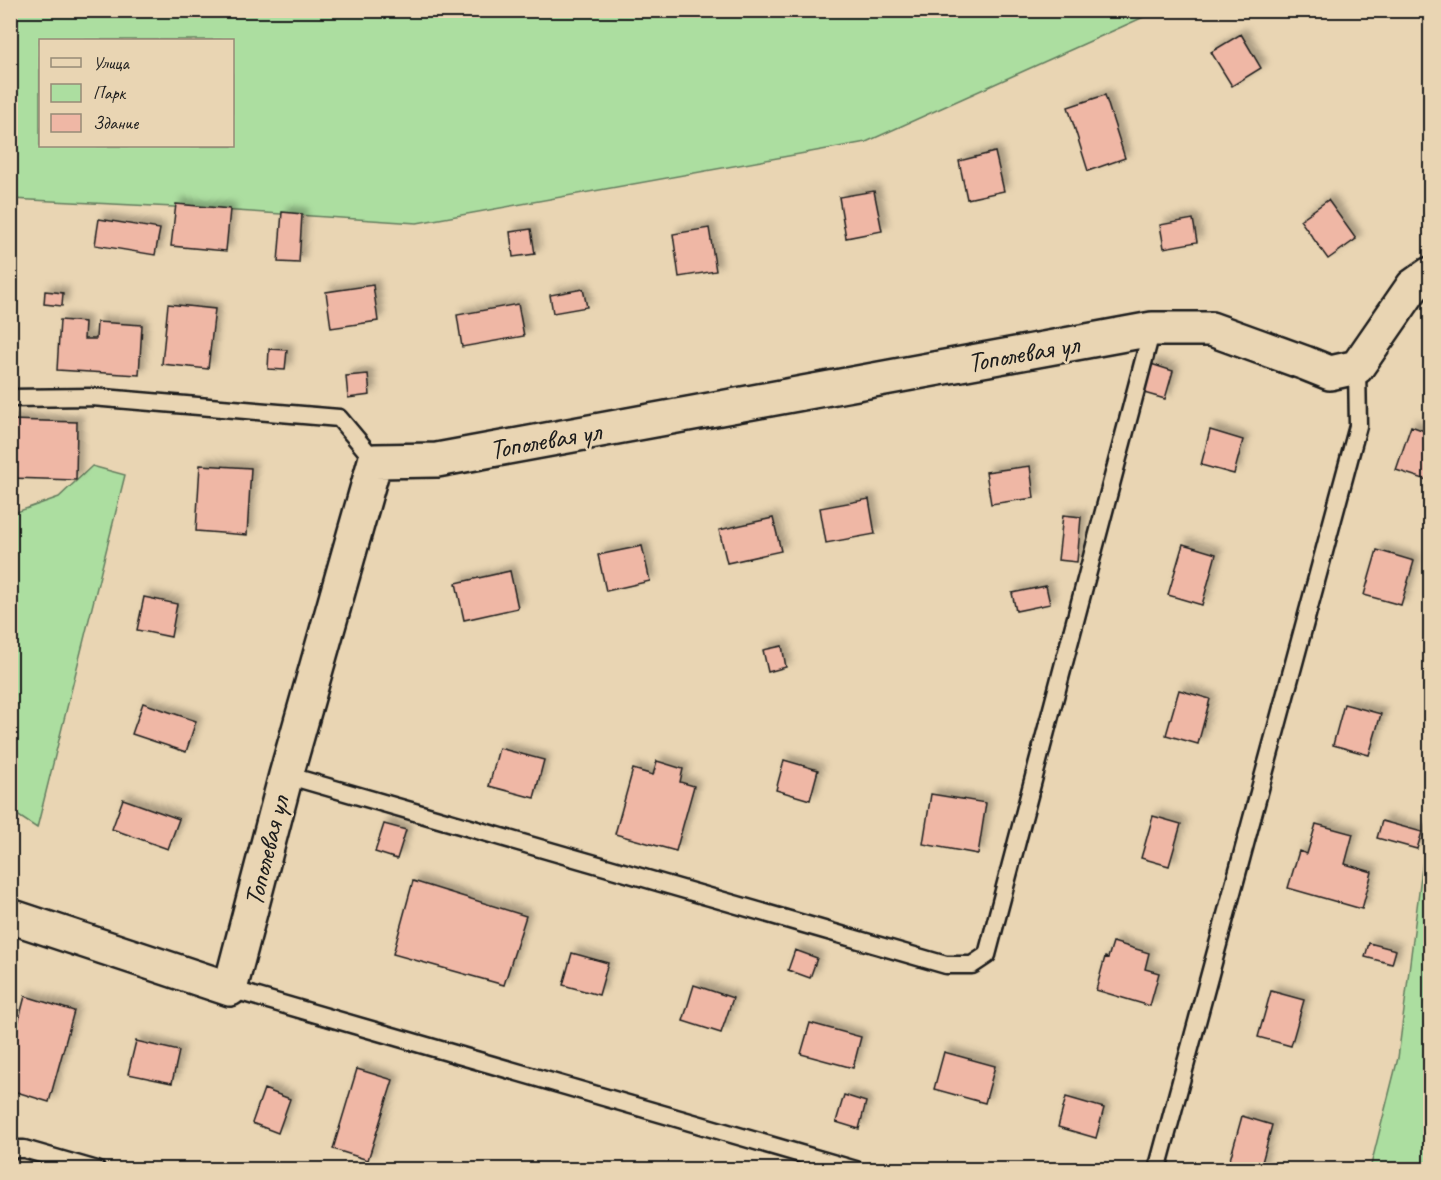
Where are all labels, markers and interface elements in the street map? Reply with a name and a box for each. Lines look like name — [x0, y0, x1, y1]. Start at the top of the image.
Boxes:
legend — [39, 39, 234, 147]
text: Улица — [93, 52, 130, 74]
text: Парк — [93, 82, 127, 104]
text: Здание — [93, 112, 139, 134]
street label: Тополевая ул — [965, 326, 1083, 380]
street label: Тополевая ул — [487, 413, 605, 467]
street label: Тополевая ул — [235, 790, 297, 910]

